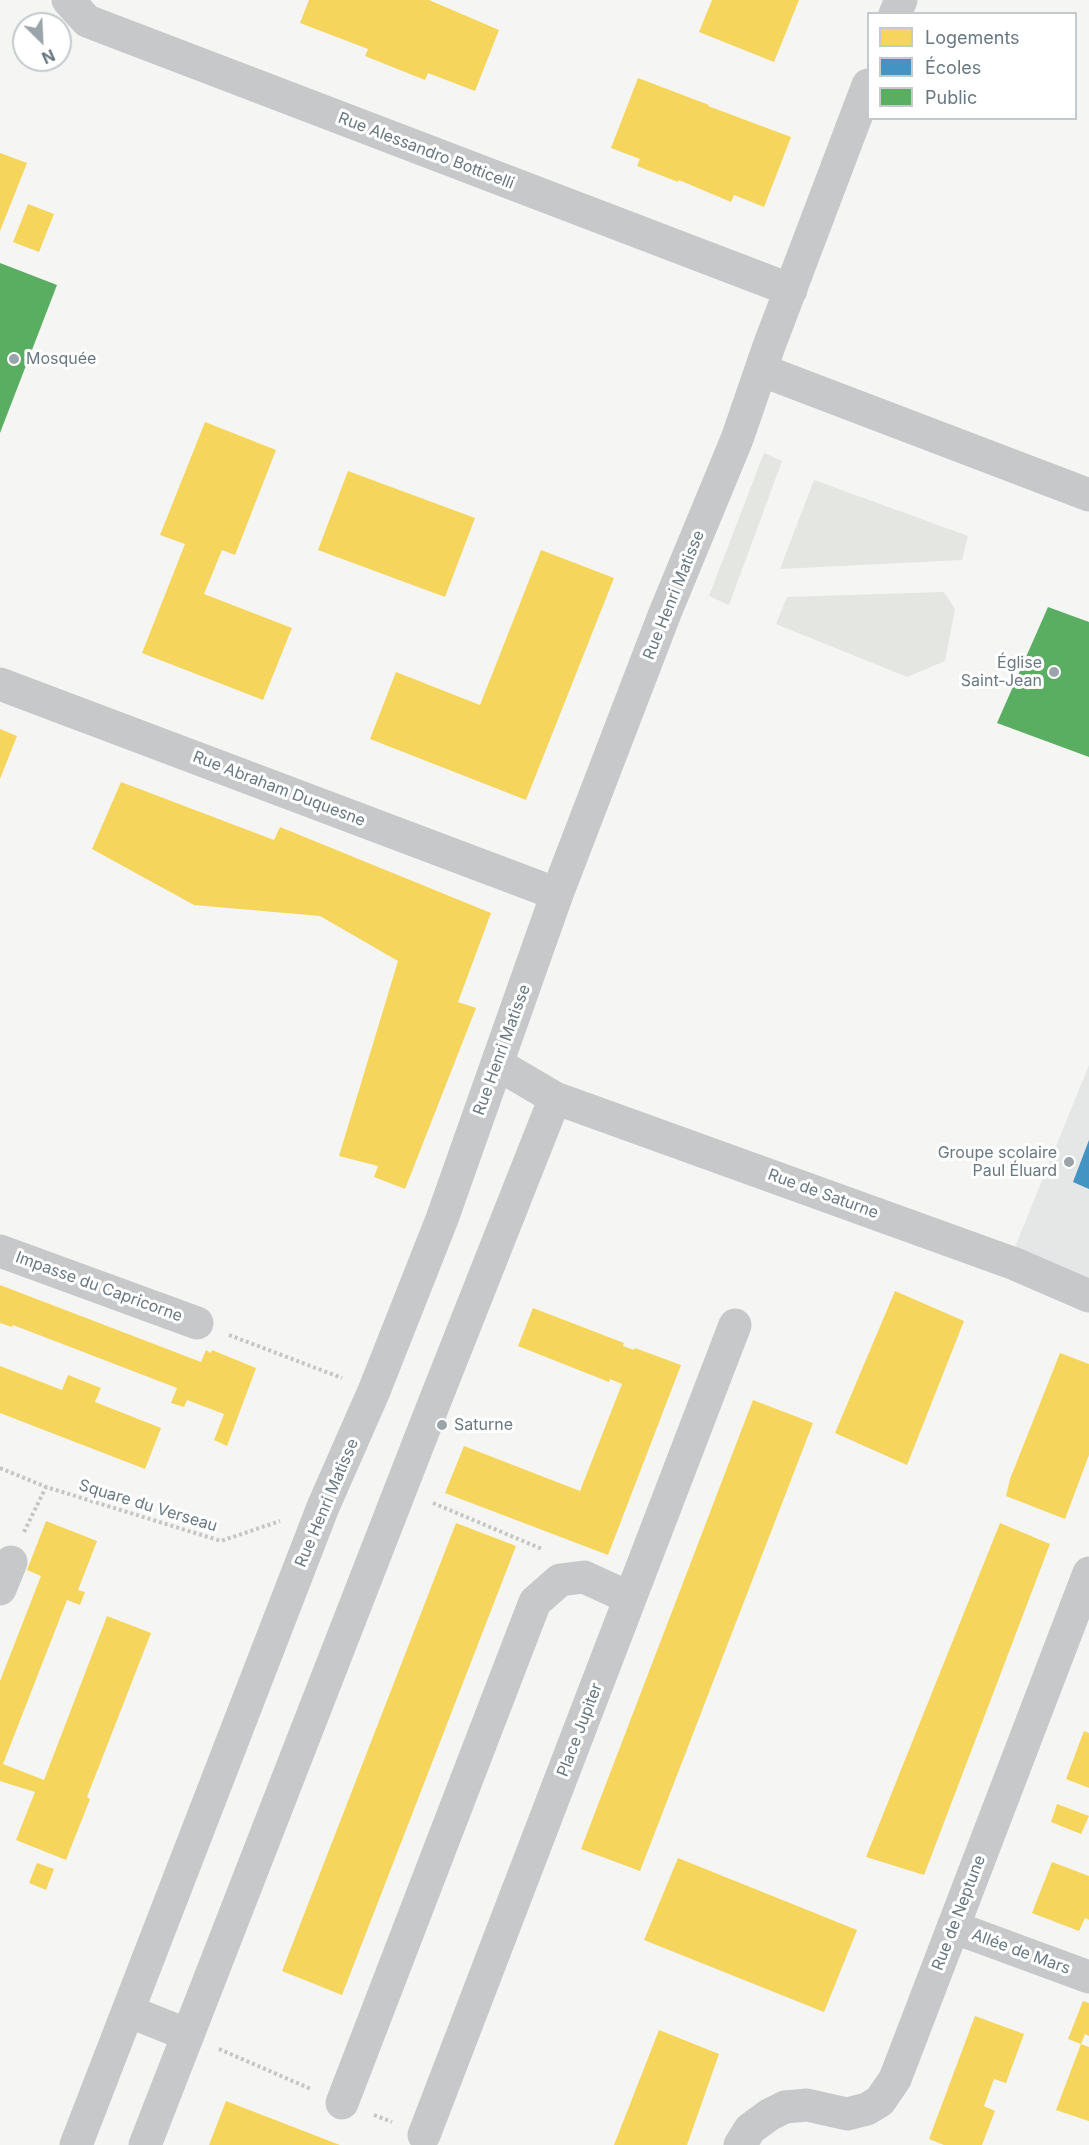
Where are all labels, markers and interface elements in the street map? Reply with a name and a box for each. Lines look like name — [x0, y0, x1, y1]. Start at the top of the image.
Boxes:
north arrow — [12, 12, 72, 72]
legend — [867, 12, 1077, 120]
text: Logements — [925, 27, 1020, 48]
text: N — [39, 45, 58, 68]
text: Écoles — [925, 57, 981, 78]
text: Public — [925, 87, 977, 108]
street label: Rue Alessandro Botticelli — [335, 109, 517, 193]
place label: Mosquée — [26, 349, 96, 369]
marker: Mosquée — [7, 352, 21, 366]
street label: Rue Henri Matisse — [639, 528, 709, 662]
place label: Église Saint-Jean — [961, 653, 1042, 691]
marker: Église Saint-Jean — [1047, 665, 1061, 679]
street label: Rue Abraham Duquesne — [190, 747, 368, 831]
street label: Rue Henri Matisse — [469, 982, 535, 1118]
place label: Groupe scolaire Paul Éluard — [938, 1143, 1057, 1181]
marker: Groupe scolaire Paul Éluard — [1062, 1155, 1076, 1169]
street label: Rue de Saturne — [765, 1165, 881, 1223]
street label: Impasse du Capricorne — [13, 1248, 185, 1326]
place label: Saturne — [454, 1415, 513, 1435]
marker: Saturne — [435, 1418, 449, 1432]
street label: Rue Henri Matisse — [291, 1436, 363, 1570]
street label: Square du Verseau — [76, 1476, 220, 1536]
street label: Place Jupiter — [553, 1680, 607, 1780]
street label: Rue de Neptune — [928, 1853, 990, 1973]
street label: Allée de Mars — [969, 1925, 1073, 1979]

